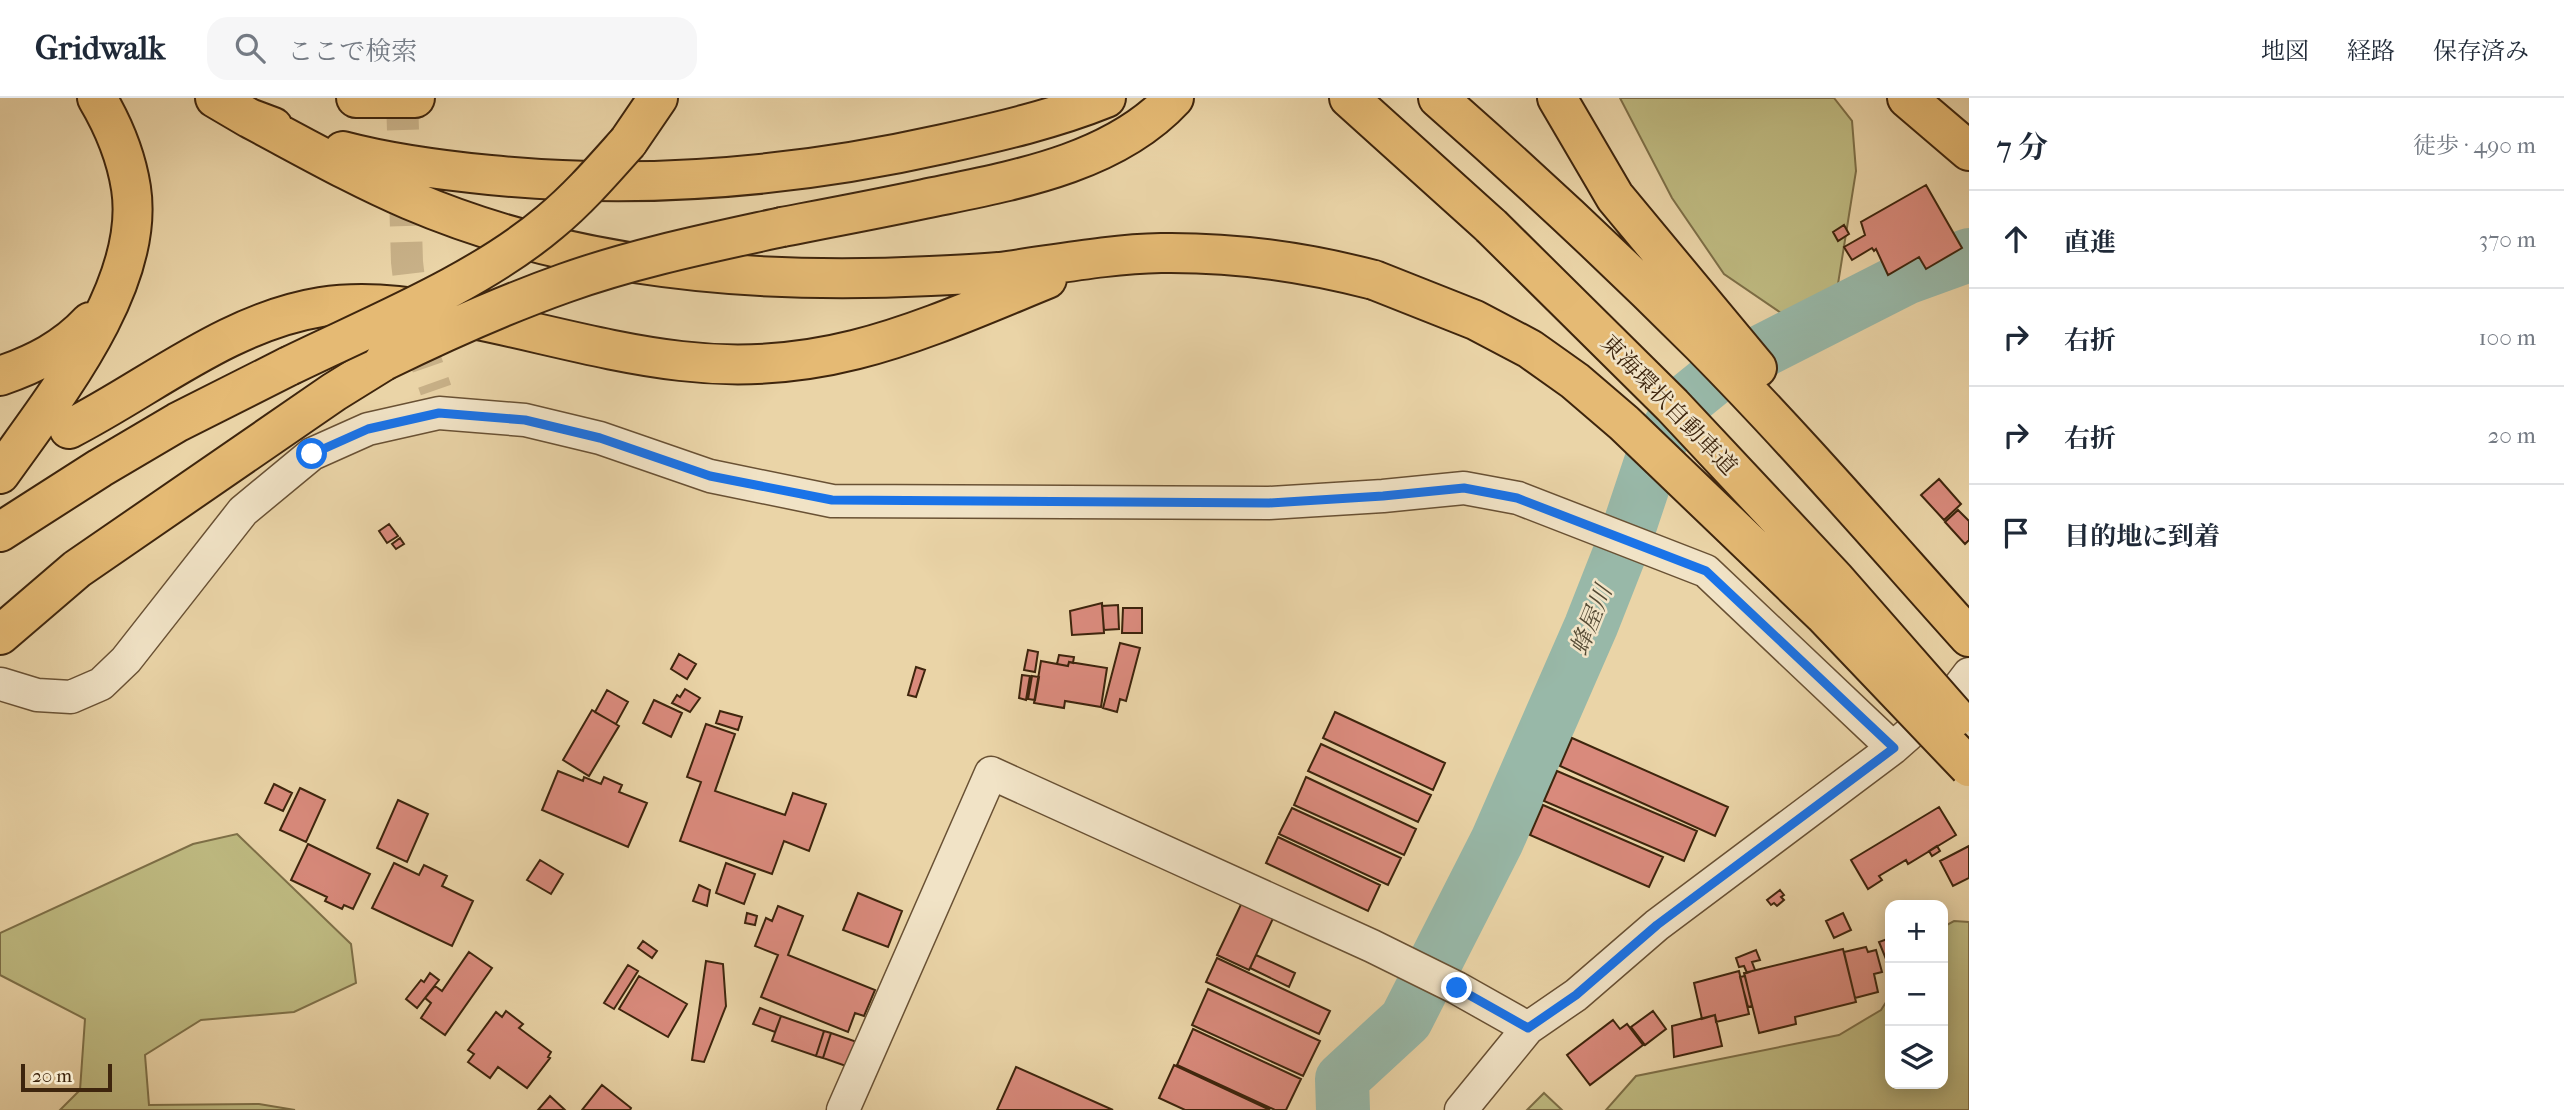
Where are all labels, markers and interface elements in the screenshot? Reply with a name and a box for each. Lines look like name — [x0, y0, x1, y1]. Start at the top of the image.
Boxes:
search box — [207, 17, 697, 80]
text: Gridwalk — [35, 29, 165, 68]
icon: search — [231, 29, 269, 67]
text: ここで検索 — [287, 36, 417, 67]
text: 地図 — [2261, 37, 2309, 65]
text: 経路 — [2347, 37, 2395, 65]
text: 保存済み — [2433, 37, 2529, 65]
text: 7 分 — [1997, 130, 2048, 165]
text: 徒歩 · 490 m — [2413, 132, 2536, 159]
icon: ahead — [1997, 220, 2035, 258]
text: 370 m — [2479, 226, 2536, 253]
text: 直進 — [2064, 227, 2116, 258]
icon: right — [1997, 318, 2035, 356]
text: 100 m — [2478, 324, 2536, 351]
text: 右折 — [2064, 325, 2116, 356]
street label: 東海環状自動車道 — [1595, 329, 1743, 481]
icon: right — [1997, 416, 2035, 454]
text: 20 m — [2487, 422, 2536, 449]
text: 右折 — [2064, 423, 2116, 454]
route start — [296, 438, 327, 469]
icon: arrive — [1997, 514, 2035, 552]
text: 目的地に到着 — [2064, 521, 2220, 552]
water label: 蜂屋川 — [1565, 579, 1619, 659]
map controls — [1885, 900, 1948, 1089]
button: + — [1885, 900, 1948, 963]
button: − — [1885, 963, 1948, 1026]
route end — [1441, 972, 1472, 1003]
button: layers — [1885, 1026, 1948, 1089]
scale bar — [21, 1061, 112, 1093]
text: 20 m — [32, 1065, 72, 1087]

